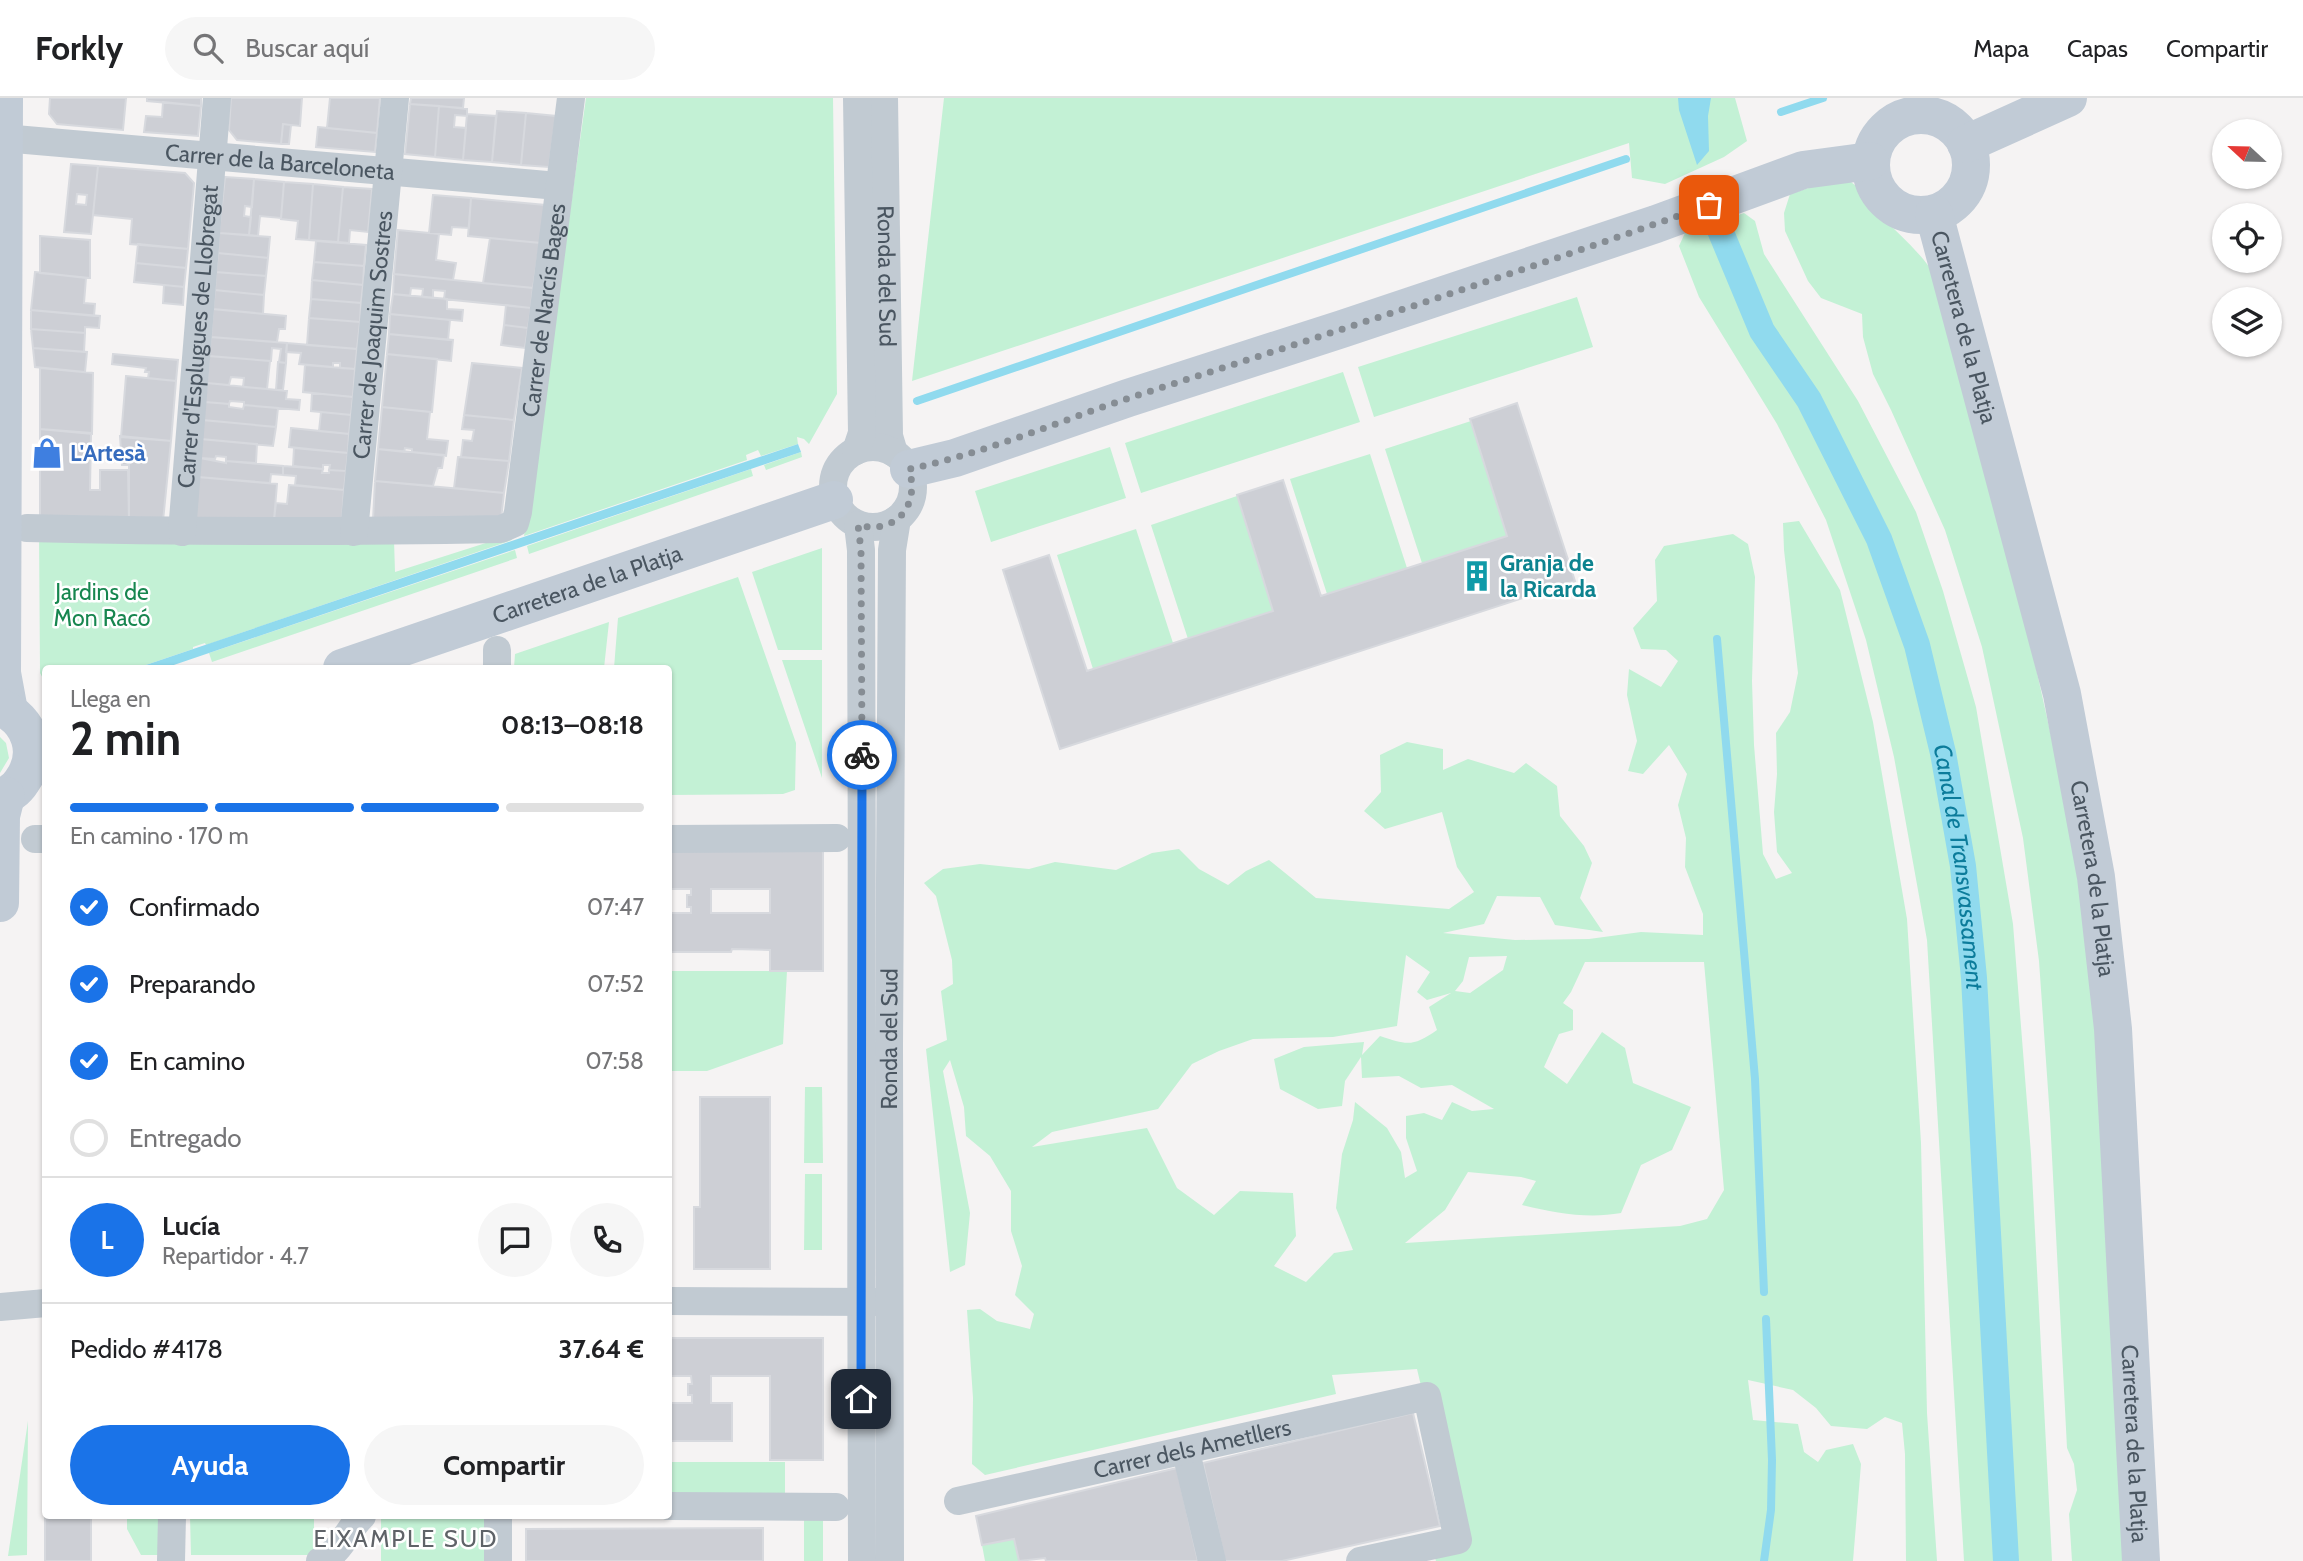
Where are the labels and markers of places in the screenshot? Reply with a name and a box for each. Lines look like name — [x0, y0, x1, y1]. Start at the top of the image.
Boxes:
pin — [1679, 175, 1739, 235]
shop icon: L'Artesà — [30, 436, 64, 470]
place label: L'Artesà — [70, 439, 146, 467]
place label: Granja de la Ricarda — [1500, 549, 1597, 603]
building icon: Granja de la Ricarda — [1460, 559, 1494, 593]
pin — [831, 1369, 891, 1429]

